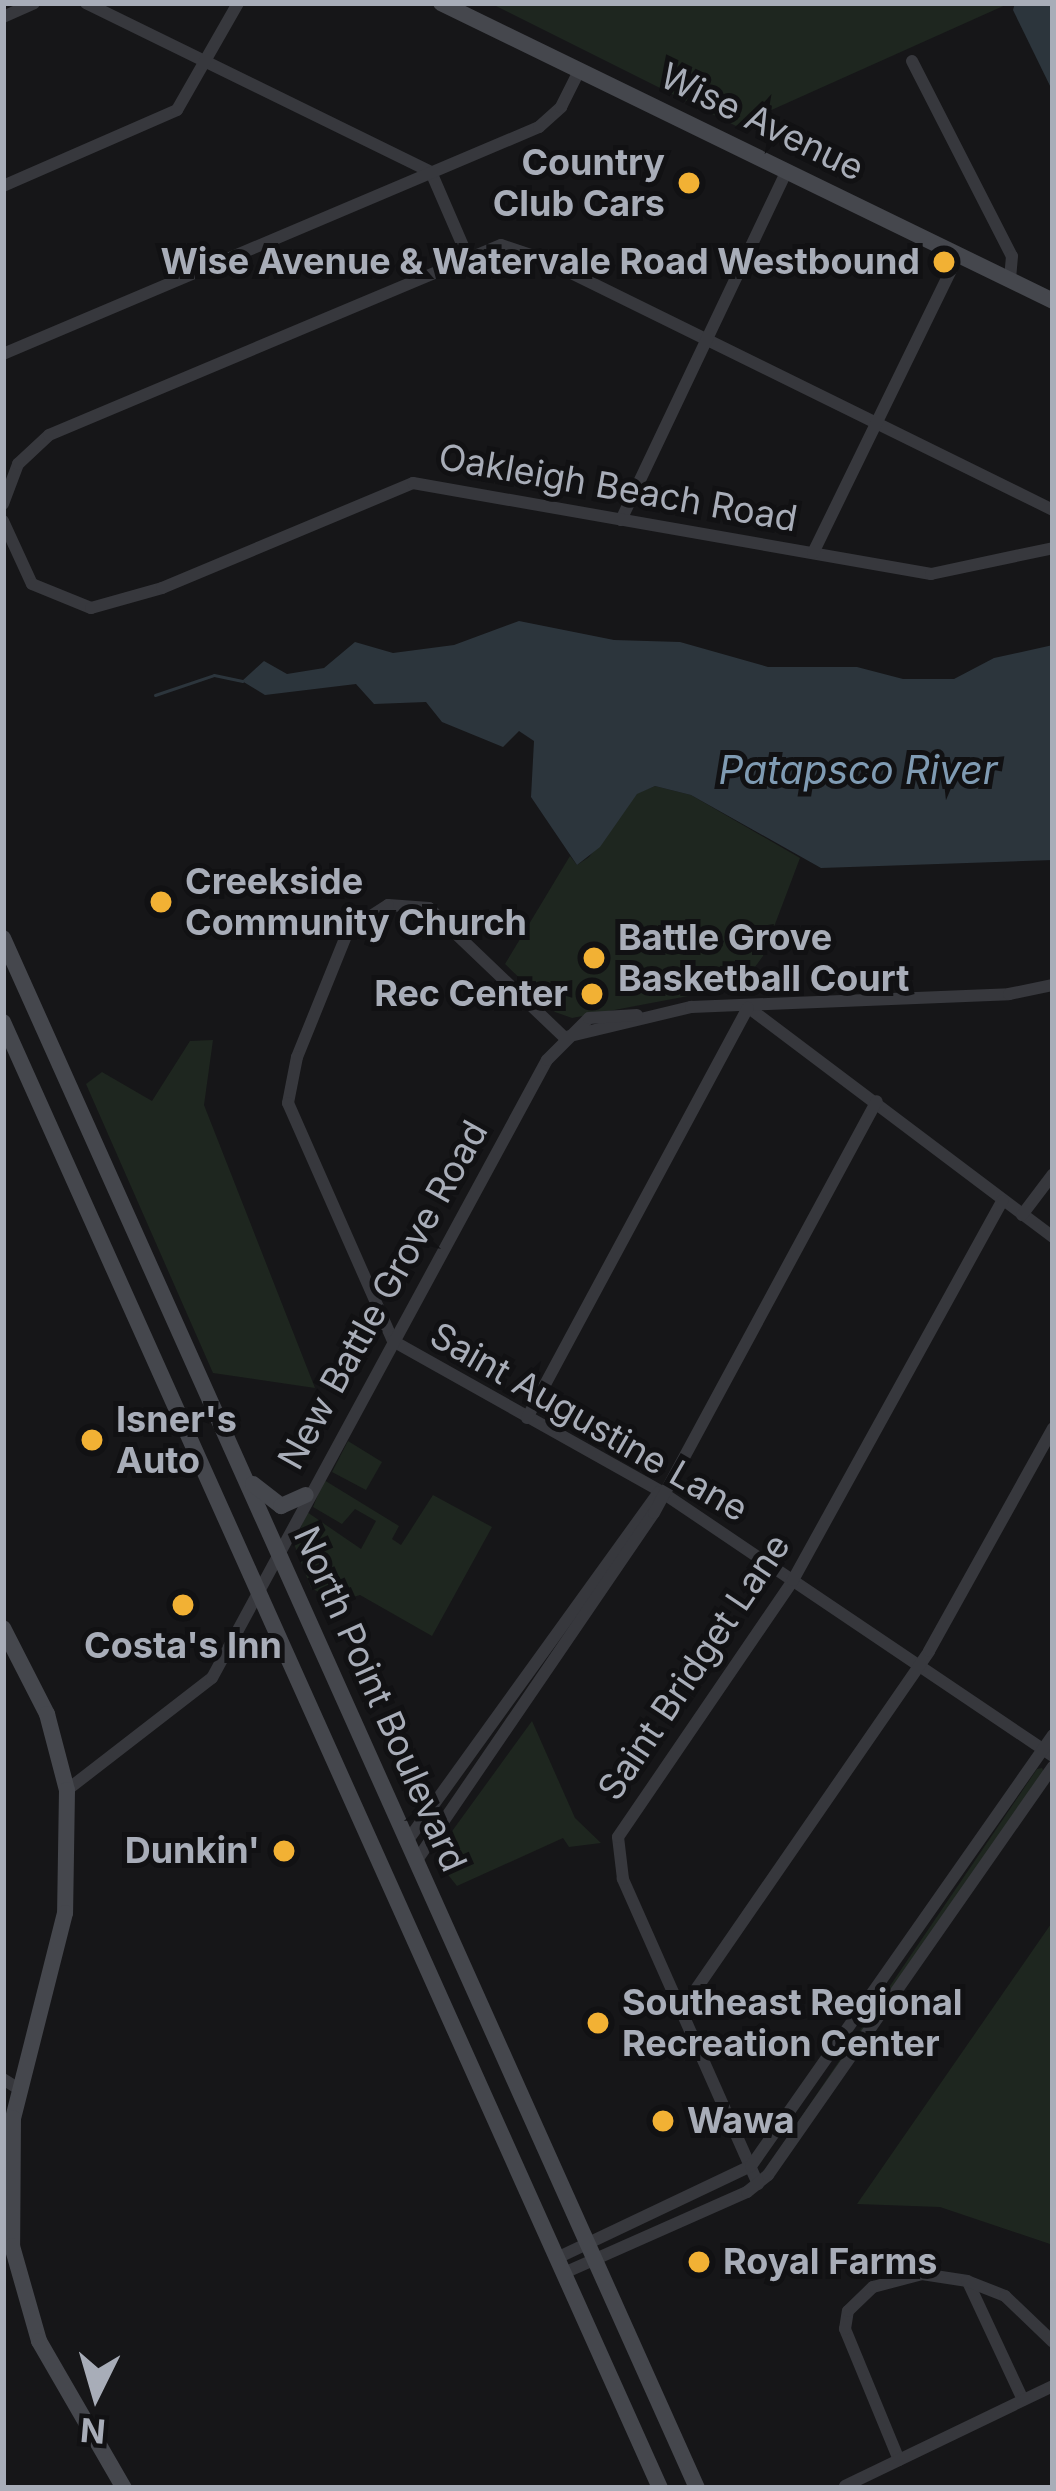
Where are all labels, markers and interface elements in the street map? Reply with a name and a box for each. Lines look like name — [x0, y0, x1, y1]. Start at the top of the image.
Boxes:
street label: Wise Avenue — [653, 54, 871, 190]
place label: Country Club Cars — [493, 140, 665, 225]
marker: Country Club Cars — [676, 170, 702, 196]
place label: Wise Avenue & Watervale Road Westbound — [160, 240, 920, 284]
marker: Wise Avenue & Watervale Road Westbound — [931, 249, 957, 275]
street label: Oakleigh Beach Road — [435, 435, 801, 541]
water label: Patapsco River — [719, 747, 997, 793]
place label: Creekside Community Church — [185, 859, 527, 944]
marker: Creekside Community Church — [148, 889, 174, 915]
place label: Battle Grove Basketball Court — [618, 915, 909, 1000]
marker: Battle Grove Basketball Court — [581, 945, 607, 971]
place label: Rec Center — [374, 972, 568, 1016]
marker: Rec Center — [579, 981, 605, 1007]
street label: New Battle Grove Road — [269, 1113, 497, 1477]
street label: Saint Augustine Lane — [423, 1313, 755, 1531]
place label: Isner's Auto — [116, 1397, 237, 1482]
marker: Isner's Auto — [79, 1427, 105, 1453]
street label: North Point Boulevard — [284, 1520, 476, 1878]
street label: Saint Bridget Lane — [589, 1526, 799, 1808]
marker: Costa's Inn — [170, 1592, 196, 1618]
place label: Costa's Inn — [84, 1624, 282, 1668]
place label: Dunkin' — [125, 1829, 260, 1873]
marker: Dunkin' — [271, 1838, 297, 1864]
place label: Southeast Regional Recreation Center — [622, 1980, 963, 2065]
marker: Southeast Regional Recreation Center — [585, 2010, 611, 2036]
place label: Wawa — [687, 2099, 795, 2143]
marker: Wawa — [650, 2108, 676, 2134]
place label: Royal Farms — [723, 2240, 938, 2284]
marker: Royal Farms — [686, 2249, 712, 2275]
north arrow — [36, 2335, 156, 2455]
text: N — [79, 2410, 107, 2452]

